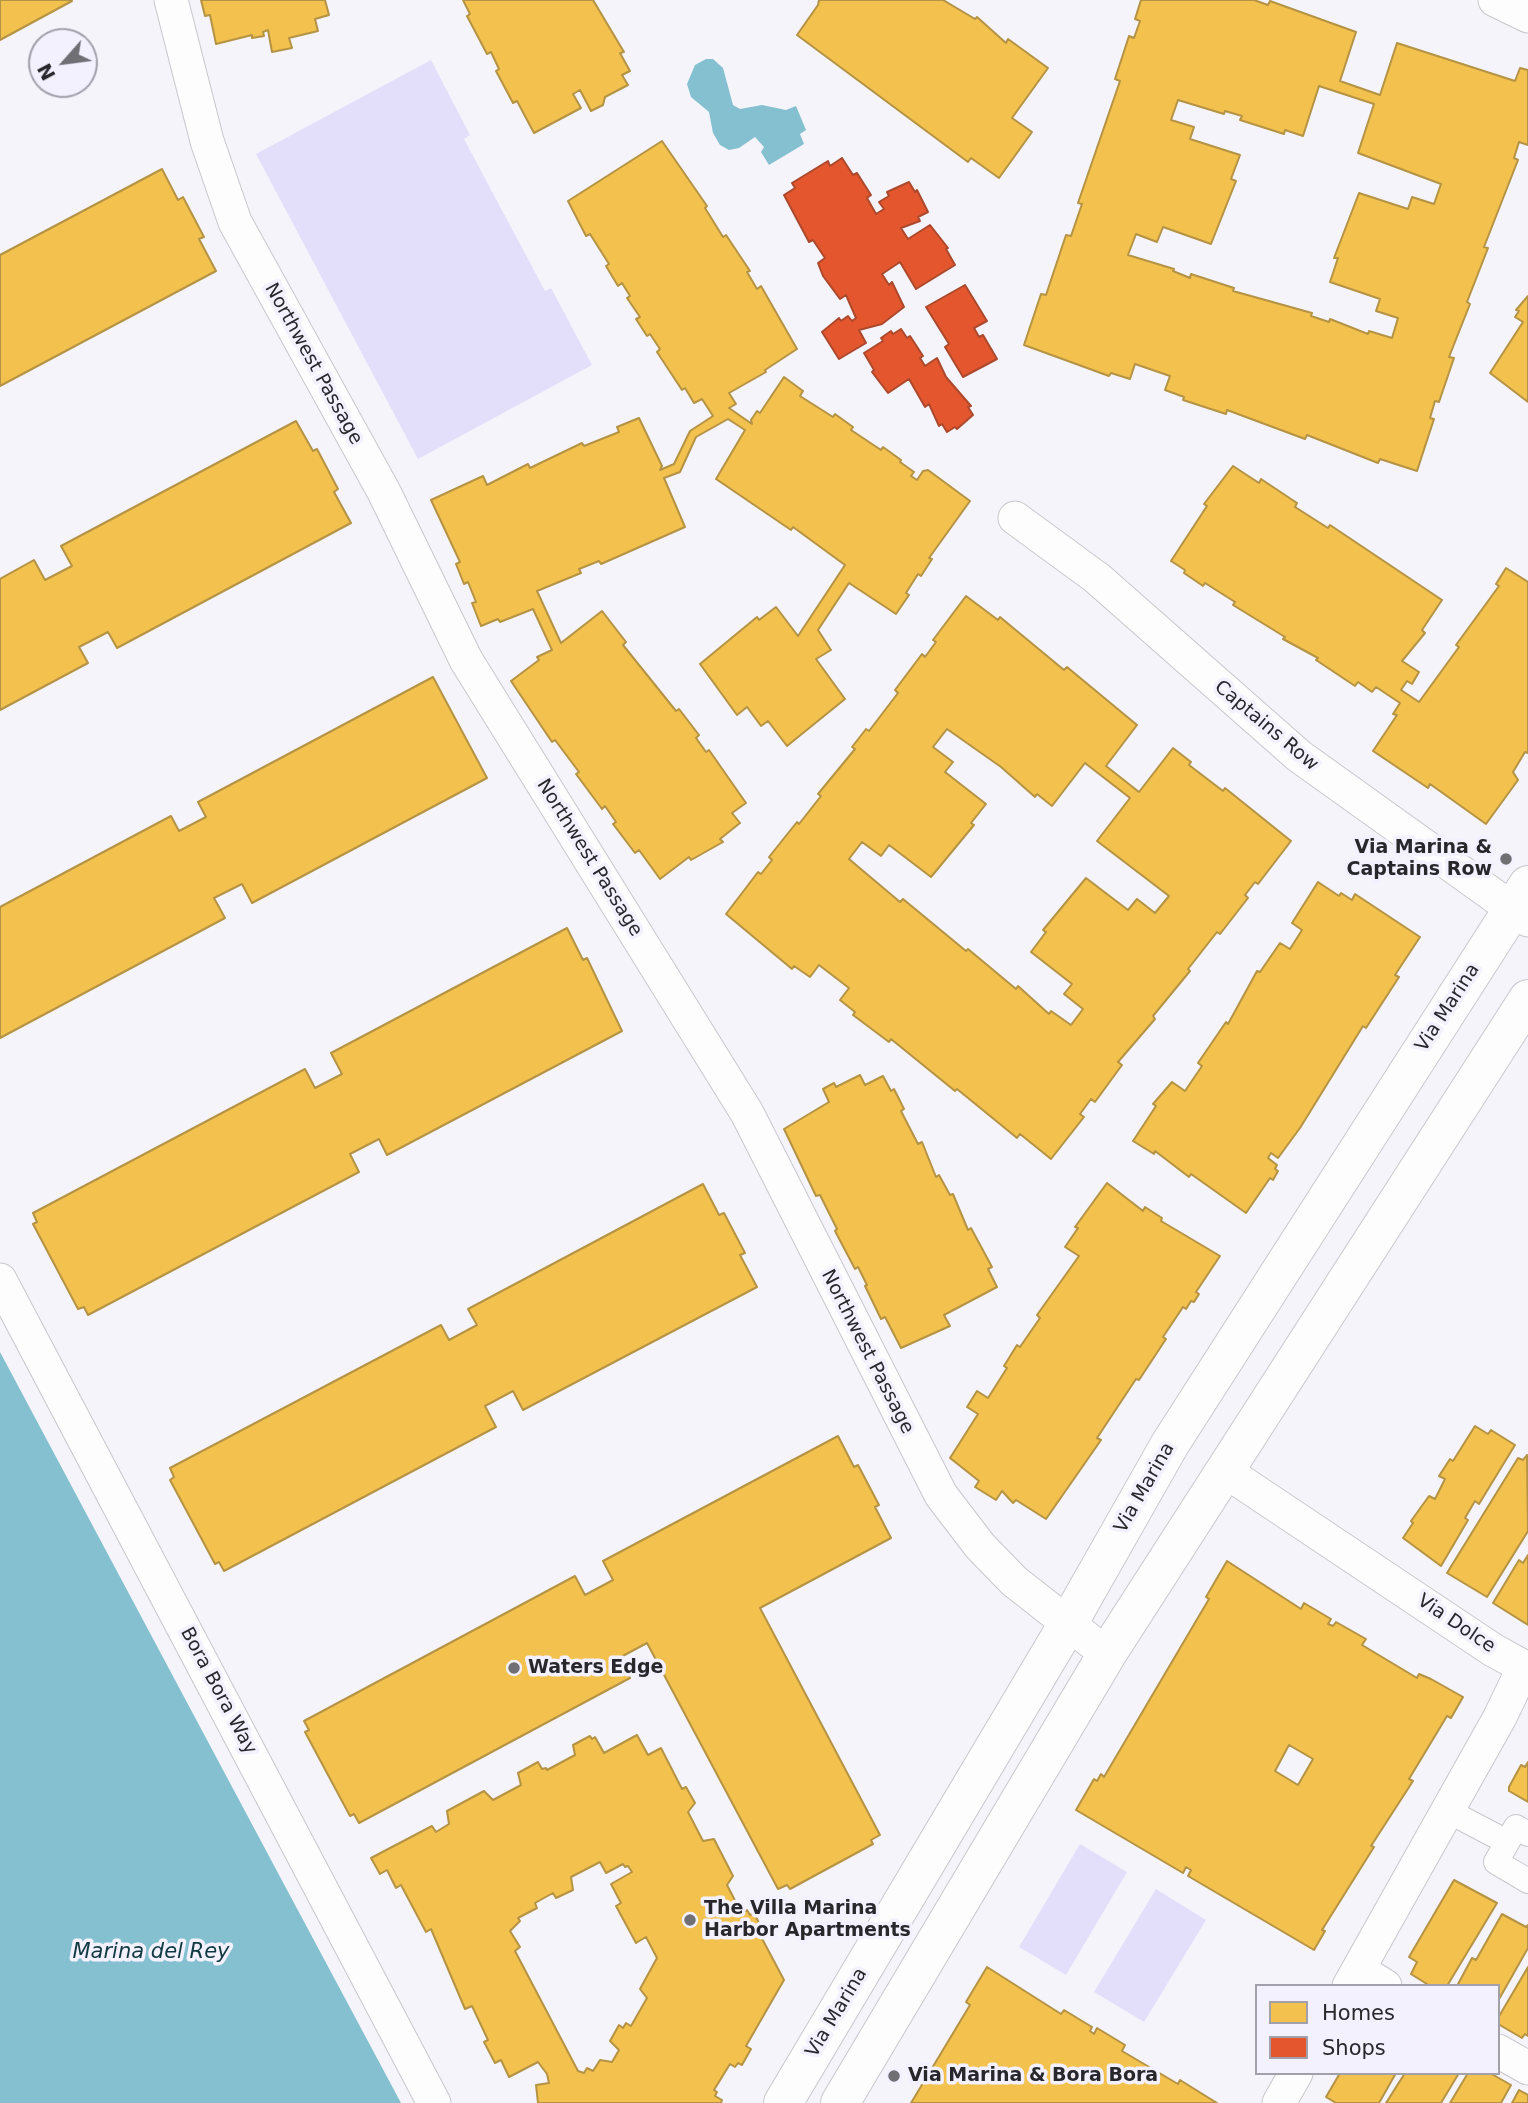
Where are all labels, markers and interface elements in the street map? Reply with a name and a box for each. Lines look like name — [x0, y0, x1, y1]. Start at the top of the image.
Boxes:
north arrow — [28, 28, 98, 98]
text: N — [33, 60, 60, 84]
street label: Northwest Passage — [259, 279, 367, 449]
street label: Captains Row — [1209, 676, 1323, 776]
street label: Northwest Passage — [531, 775, 647, 941]
place label: Via Marina & Captains Row — [1347, 837, 1492, 881]
marker: Via Marina & Captains Row — [1498, 851, 1514, 867]
street label: Via Marina — [1411, 960, 1485, 1056]
street label: Northwest Passage — [816, 1266, 918, 1438]
street label: Via Marina — [1110, 1439, 1180, 1537]
street label: Via Dolce — [1413, 1590, 1499, 1658]
street label: Bora Bora Way — [175, 1624, 261, 1758]
place label: Waters Edge — [528, 1657, 663, 1679]
marker: Waters Edge — [506, 1660, 522, 1676]
place label: The Villa Marina Harbor Apartments — [704, 1898, 911, 1942]
marker: The Villa Marina Harbor Apartments — [682, 1912, 698, 1928]
water label: Marina del Rey — [72, 1940, 230, 1966]
street label: Via Marina — [801, 1964, 873, 2062]
legend — [1255, 1984, 1500, 2075]
text: Homes — [1322, 2001, 1395, 2025]
text: Shops — [1322, 2036, 1386, 2060]
place label: Via Marina & Bora Bora — [908, 2065, 1158, 2087]
marker: Via Marina & Bora Bora — [886, 2068, 902, 2084]

